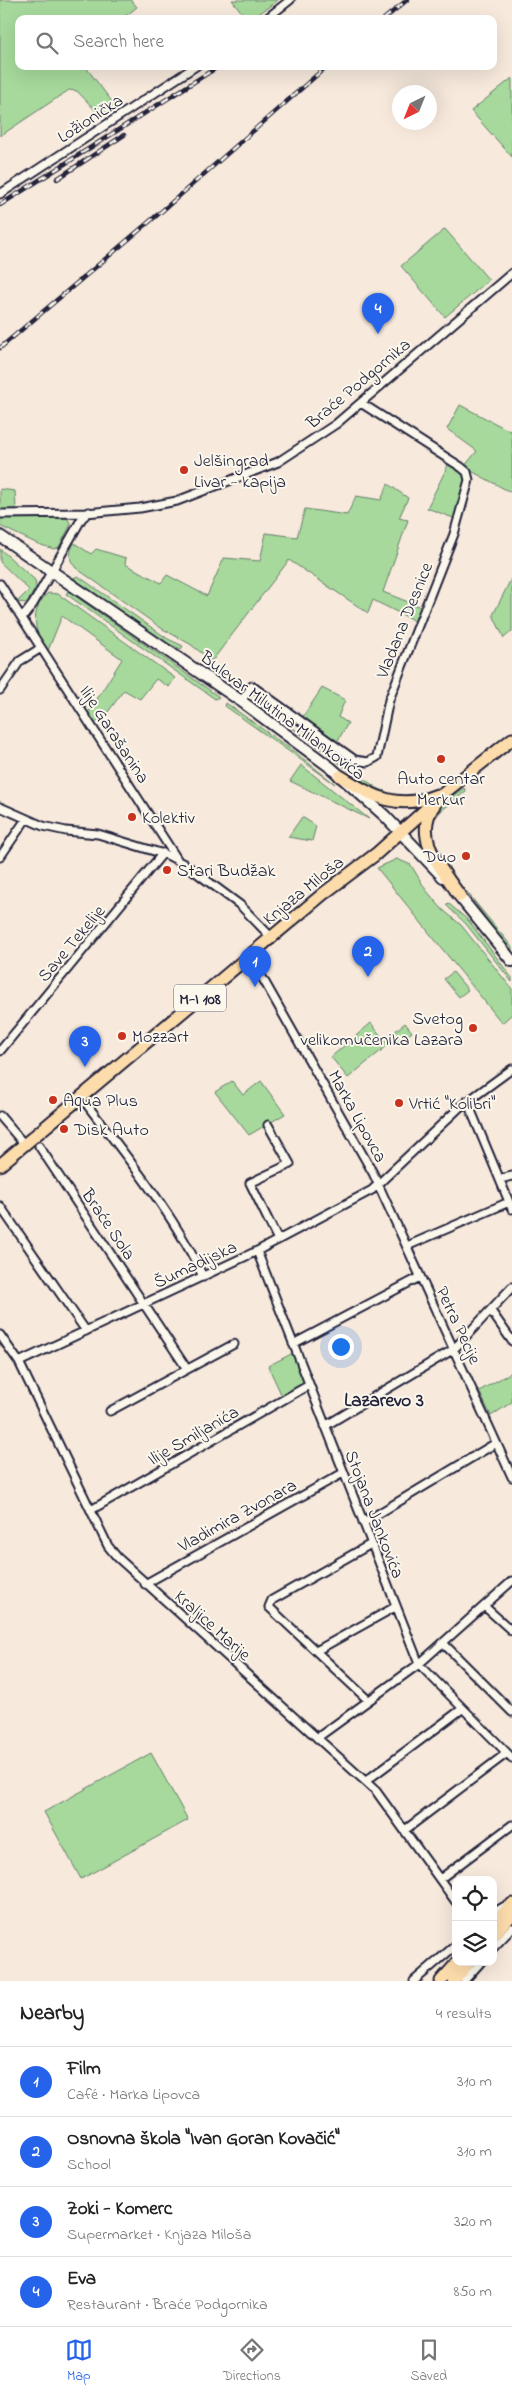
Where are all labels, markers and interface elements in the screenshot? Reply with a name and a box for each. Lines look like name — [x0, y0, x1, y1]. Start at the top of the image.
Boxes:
search box — [15, 15, 497, 70]
icon: search — [33, 29, 61, 57]
text: Search here — [73, 29, 164, 56]
north arrow — [392, 85, 437, 130]
street label: Ložionička — [53, 89, 129, 151]
pin: 4 — [362, 293, 394, 334]
street label: Braće Podgornika — [301, 333, 418, 438]
place label: Jelšingrad Livar - kapija — [194, 449, 286, 496]
marker: Jelšingrad Livar - kapija — [178, 464, 190, 476]
street label: Vladana Desnice — [370, 558, 441, 683]
street label: Bulevar Milutina Milankovića — [193, 645, 370, 787]
street label: Ilije Garašanina — [72, 681, 155, 789]
marker: Auto centar Merkur — [435, 753, 447, 765]
place label: Auto centar Merkur — [397, 767, 485, 814]
place label: Kolektiv — [142, 806, 195, 832]
marker: Kolektiv — [126, 811, 138, 823]
place label: Duo — [422, 845, 456, 871]
marker: Duo — [460, 850, 472, 862]
street label: Knjaza Miloša — [258, 851, 351, 933]
place label: Stari Budžak — [177, 859, 275, 885]
marker: Stari Budžak — [161, 864, 173, 876]
street label: Save Tekelije — [32, 899, 113, 988]
pin: 2 — [352, 936, 384, 977]
pin: 1 — [239, 946, 271, 987]
road number: M-I 108 — [174, 984, 226, 1011]
place label: Svetog velikomučenika Lazara — [301, 1007, 463, 1054]
marker: Svetog velikomučenika Lazara — [467, 1022, 479, 1034]
place label: Mozzart — [132, 1025, 189, 1051]
pin: 3 — [69, 1026, 101, 1067]
marker: Mozzart — [116, 1030, 128, 1042]
street label: Marka Lipovca — [320, 1066, 392, 1168]
place label: Aqua Plus — [63, 1089, 138, 1115]
place label: Vrtić "Kolibri" — [408, 1092, 495, 1118]
marker: Aqua Plus — [47, 1094, 59, 1106]
marker: Vrtić "Kolibri" — [393, 1097, 405, 1109]
place label: Disk Auto — [73, 1118, 149, 1144]
marker: Disk Auto — [58, 1123, 70, 1135]
street label: Braće Sola — [73, 1183, 141, 1266]
street label: Šumadijska — [150, 1235, 242, 1296]
street label: Petra Pecije — [428, 1282, 487, 1370]
your location — [328, 1334, 354, 1360]
district label: Lazarevo 3 — [344, 1388, 424, 1415]
street label: Ilije Smiljanića — [144, 1400, 244, 1473]
street label: Stojana Jankovića — [337, 1447, 410, 1583]
street label: Vladimira Zvonara — [173, 1473, 302, 1561]
street label: Kraljice Marije — [167, 1585, 257, 1669]
map controls — [452, 1876, 497, 1966]
button: locate — [452, 1876, 497, 1921]
button: layers — [452, 1921, 497, 1966]
text: Nearby — [20, 1999, 84, 2029]
text: 4 results — [436, 2002, 492, 2026]
text: Film — [67, 2056, 101, 2083]
text: 1 — [33, 2070, 39, 2094]
text: 310 m — [457, 2070, 492, 2094]
text: Café · Marka Lipovca — [67, 2083, 200, 2107]
text: Osnovna škola "Ivan Goran Kovačić" — [67, 2126, 340, 2153]
text: 2 — [32, 2140, 40, 2164]
text: 310 m — [457, 2140, 492, 2164]
text: School — [67, 2153, 111, 2177]
text: Zoki - Komerc — [67, 2196, 172, 2223]
text: 3 — [33, 2210, 39, 2234]
text: 320 m — [454, 2210, 492, 2234]
text: Supermarket · Knjaza Miloša — [67, 2223, 251, 2247]
text: Eva — [67, 2266, 96, 2293]
text: 4 — [33, 2280, 39, 2304]
text: 850 m — [454, 2280, 492, 2304]
text: Restaurant · Braće Podgornika — [67, 2293, 268, 2317]
tab: Map — [65, 2336, 93, 2387]
tab: Directions — [223, 2336, 281, 2387]
tab: Saved — [411, 2336, 447, 2387]

